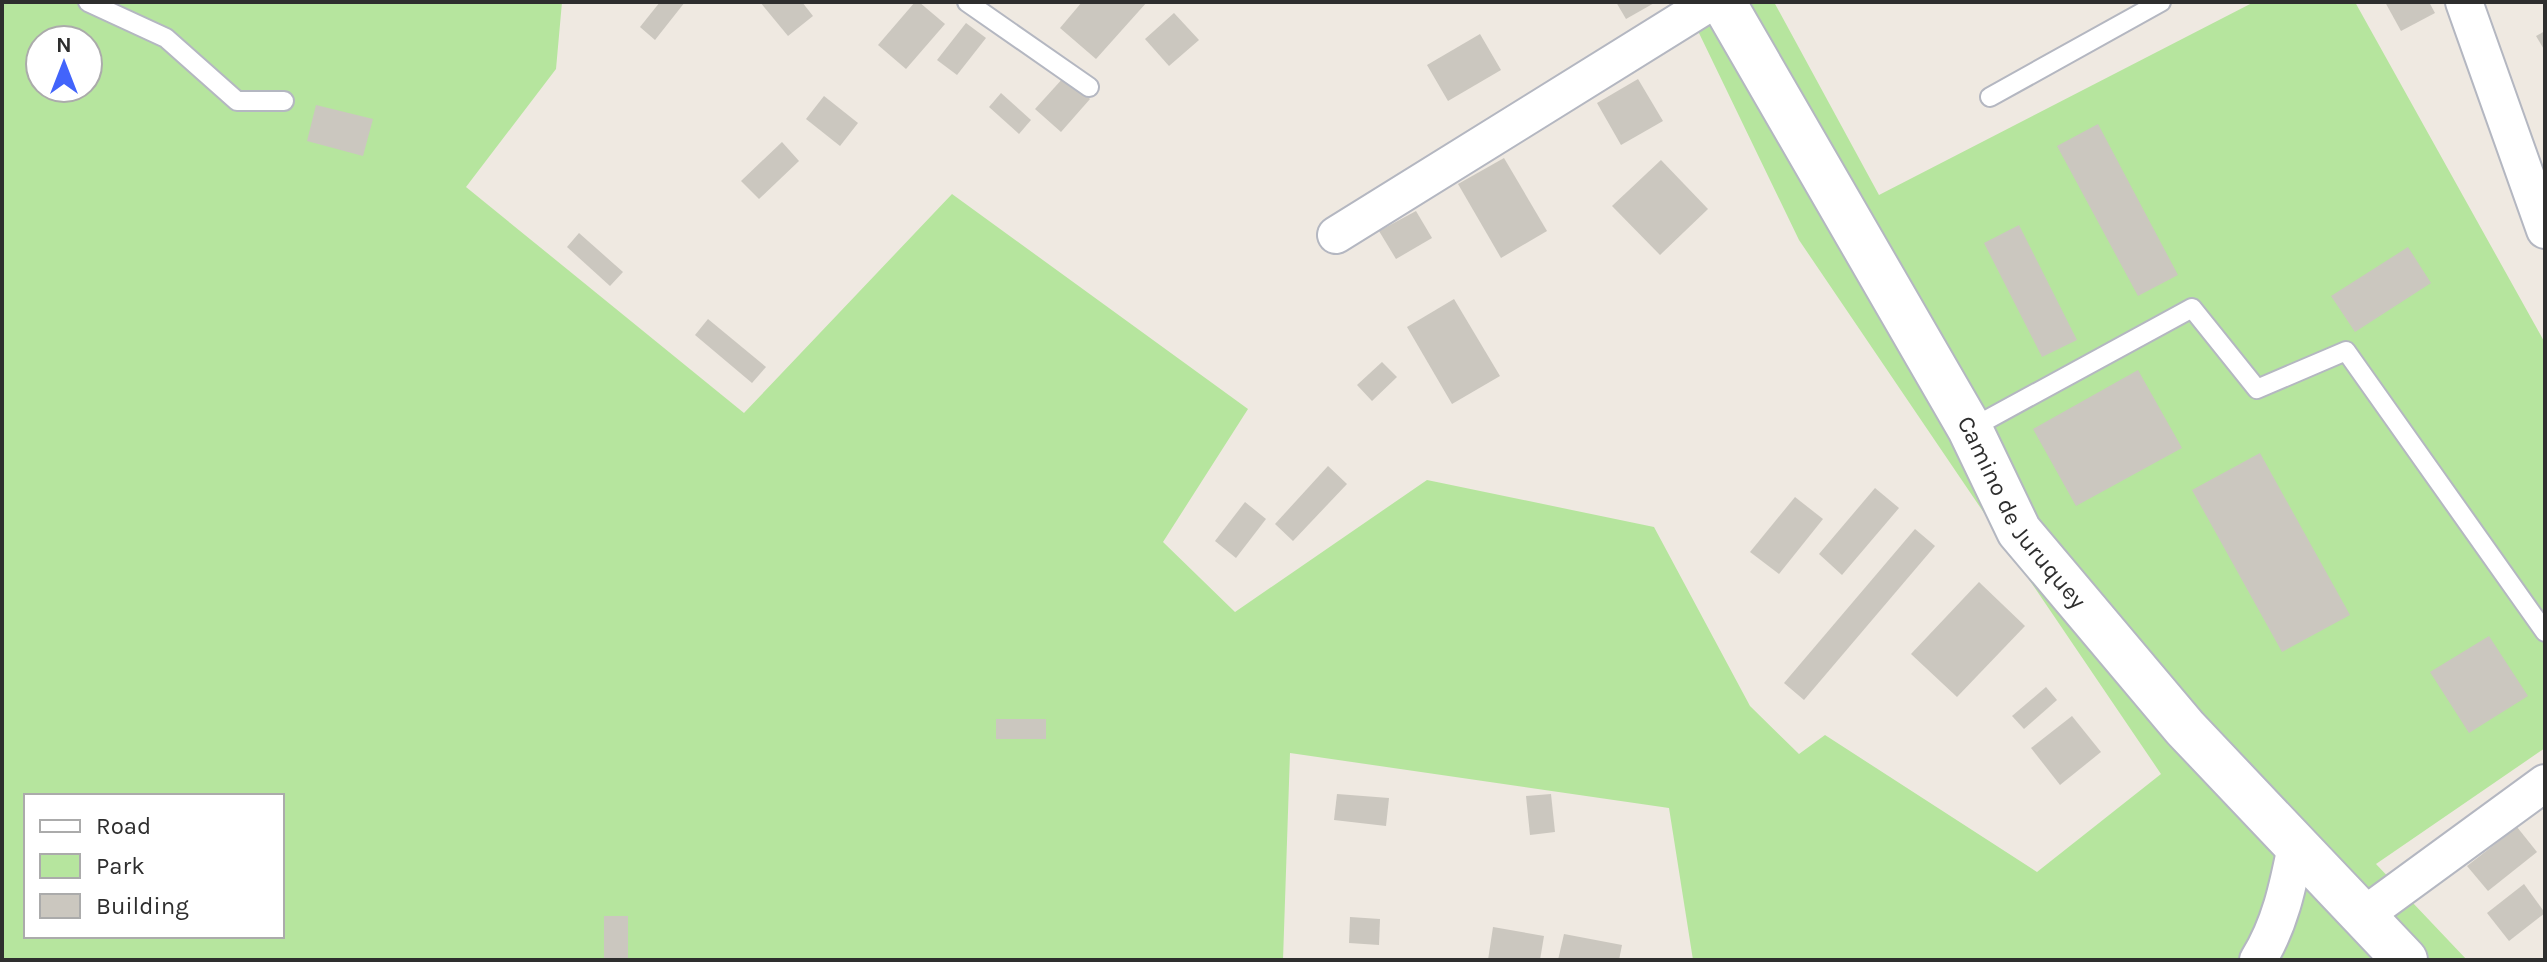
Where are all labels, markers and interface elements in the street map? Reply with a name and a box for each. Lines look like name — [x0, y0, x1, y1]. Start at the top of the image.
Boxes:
north arrow — [24, 24, 104, 104]
text: N — [56, 32, 72, 58]
street label: Camino de Juruquey — [1952, 411, 2092, 614]
legend — [24, 794, 284, 938]
text: Road — [96, 812, 151, 840]
text: Park — [96, 852, 145, 880]
text: Building — [96, 892, 189, 920]

